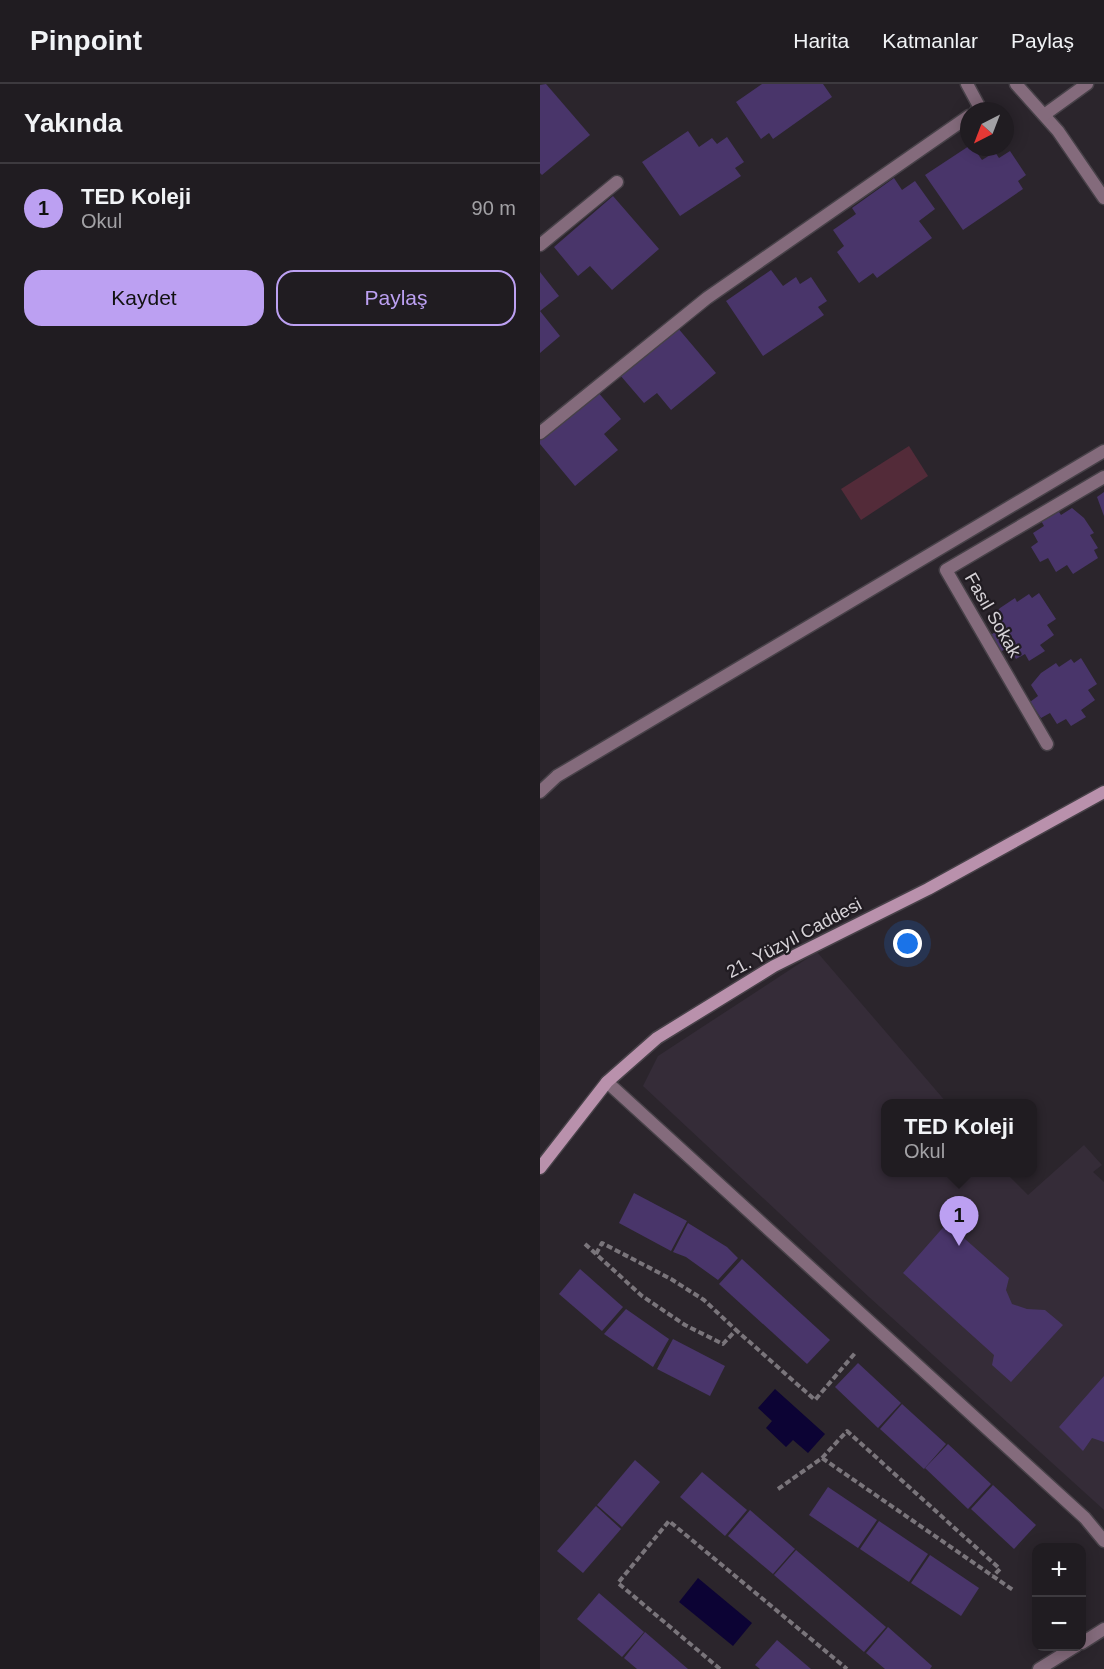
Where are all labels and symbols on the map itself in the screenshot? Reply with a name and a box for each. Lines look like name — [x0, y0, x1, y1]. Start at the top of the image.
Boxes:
north arrow — [960, 102, 1014, 156]
street label: Fasıl Sokak — [961, 569, 1026, 662]
street label: 21. Yüzyıl Caddesi — [723, 894, 865, 982]
your location — [893, 929, 922, 958]
pin: 1 — [940, 1196, 978, 1246]

